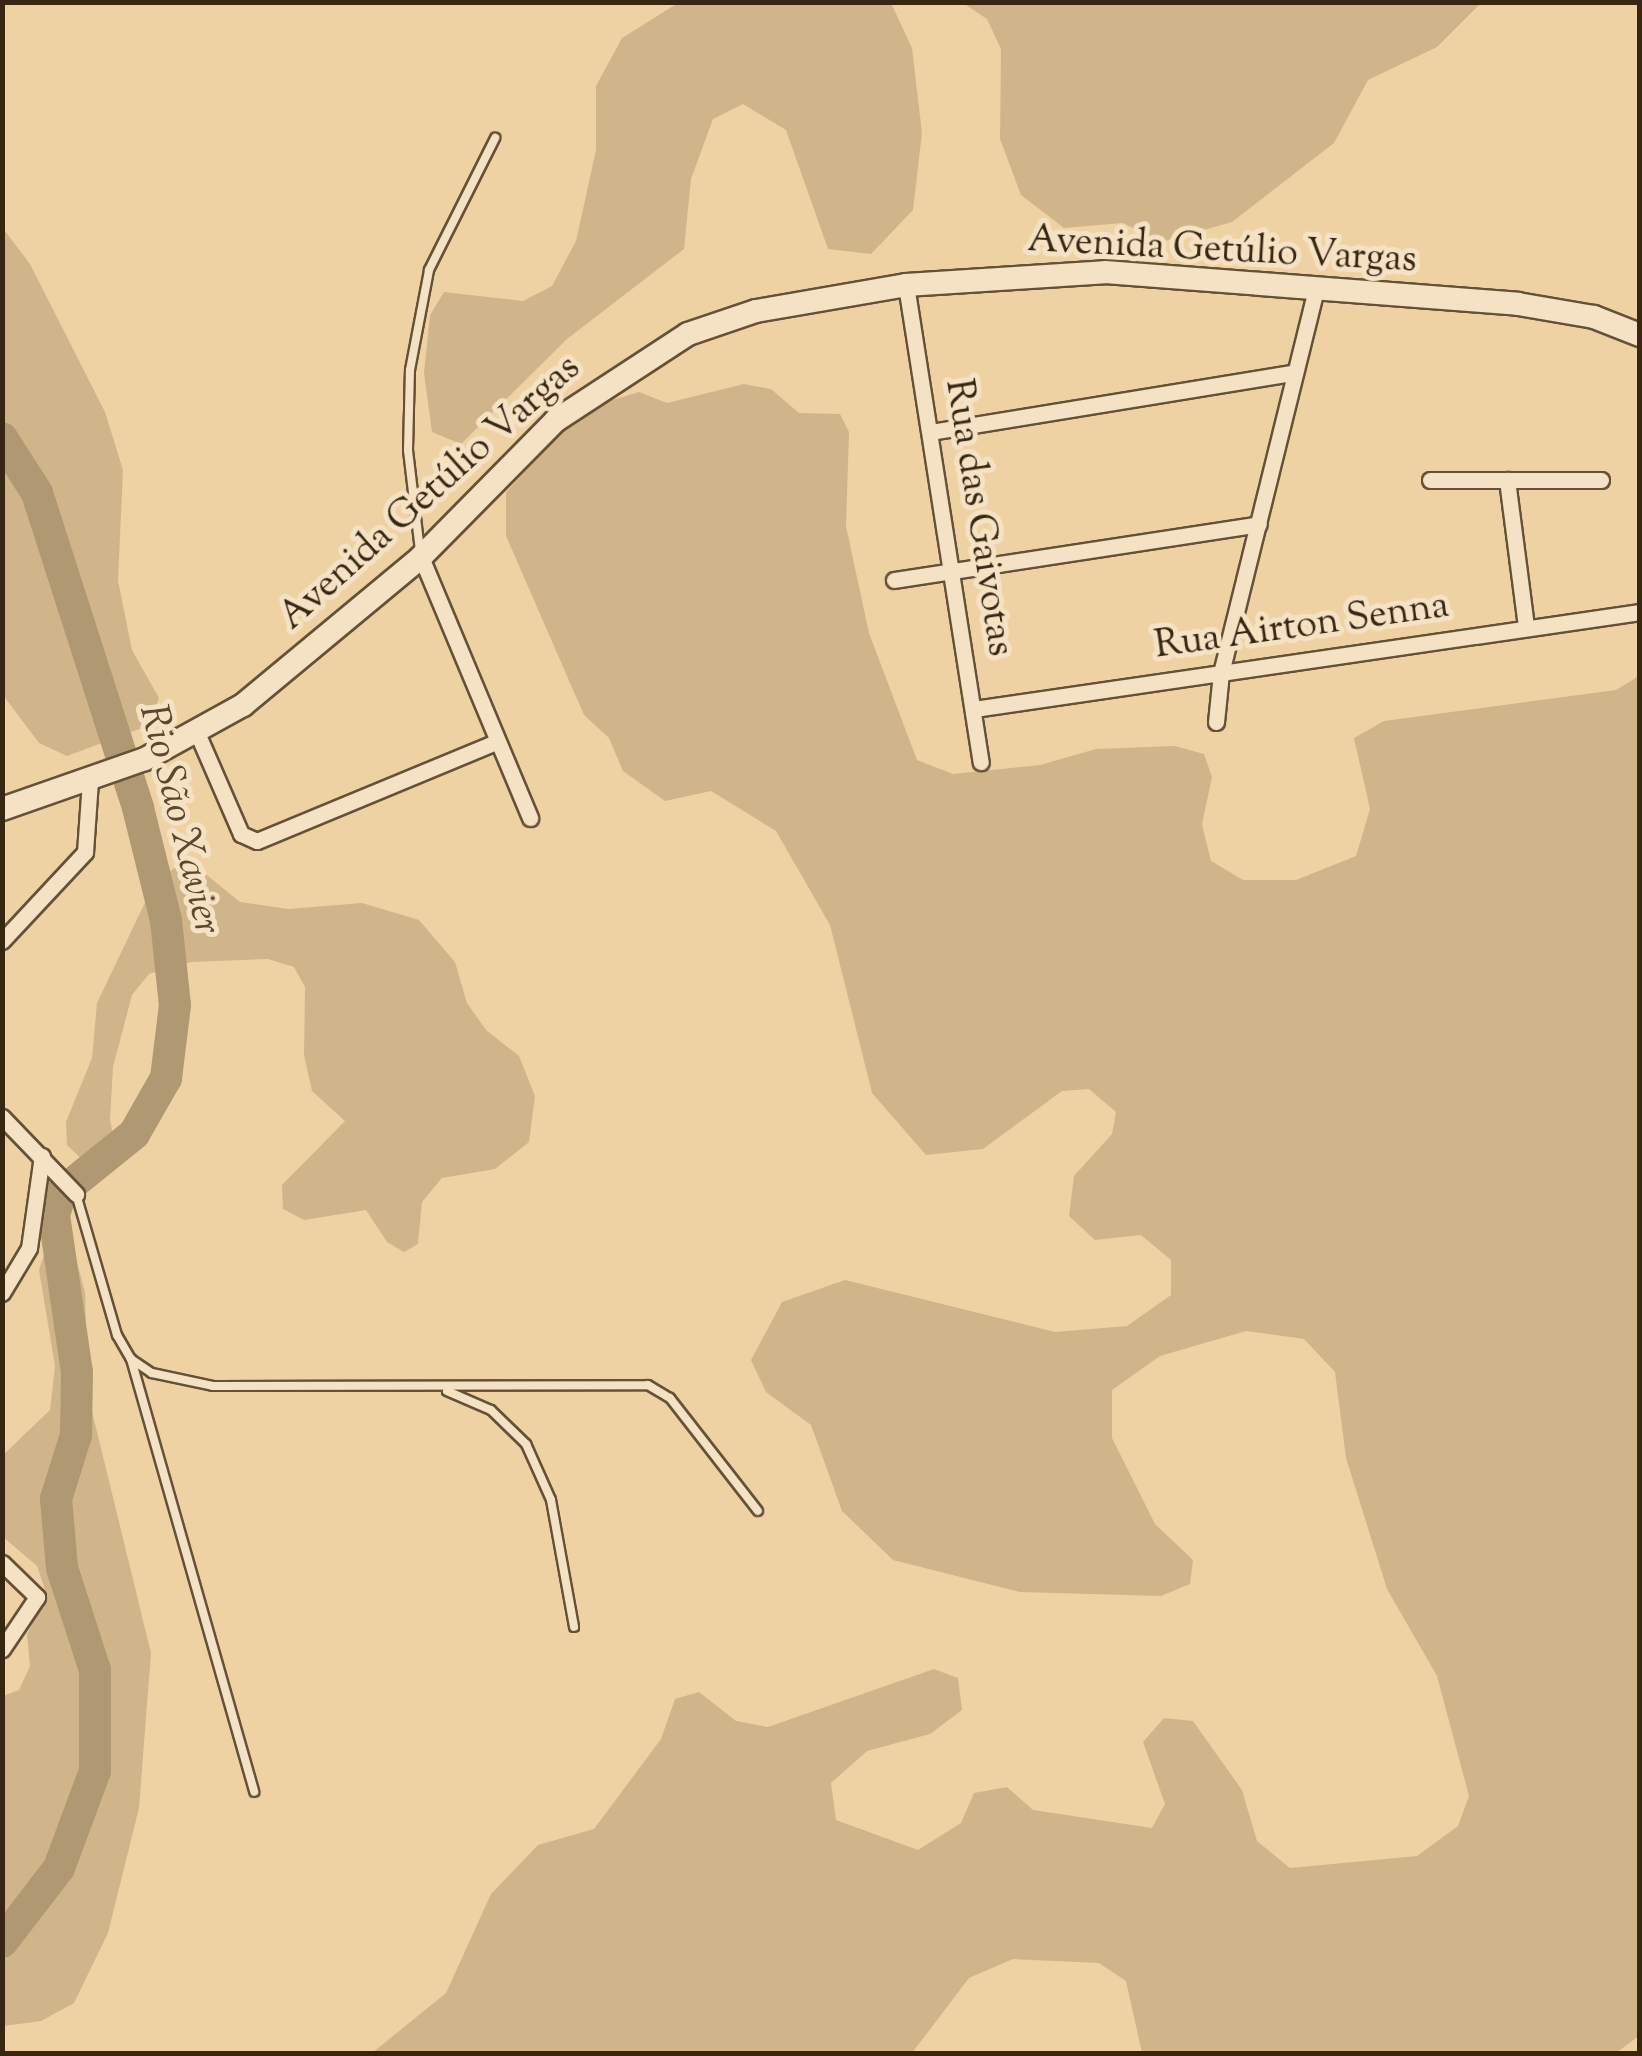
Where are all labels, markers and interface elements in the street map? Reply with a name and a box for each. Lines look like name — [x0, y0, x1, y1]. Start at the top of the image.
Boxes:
street label: Avenida Getúlio Vargas — [1026, 219, 1418, 285]
street label: Avenida Getúlio Vargas — [271, 347, 591, 641]
street label: Rua das Gaivotas — [933, 376, 1021, 660]
street label: Rua Airton Senna — [1152, 585, 1452, 671]
water label: Rio São Xavier — [126, 700, 230, 940]

